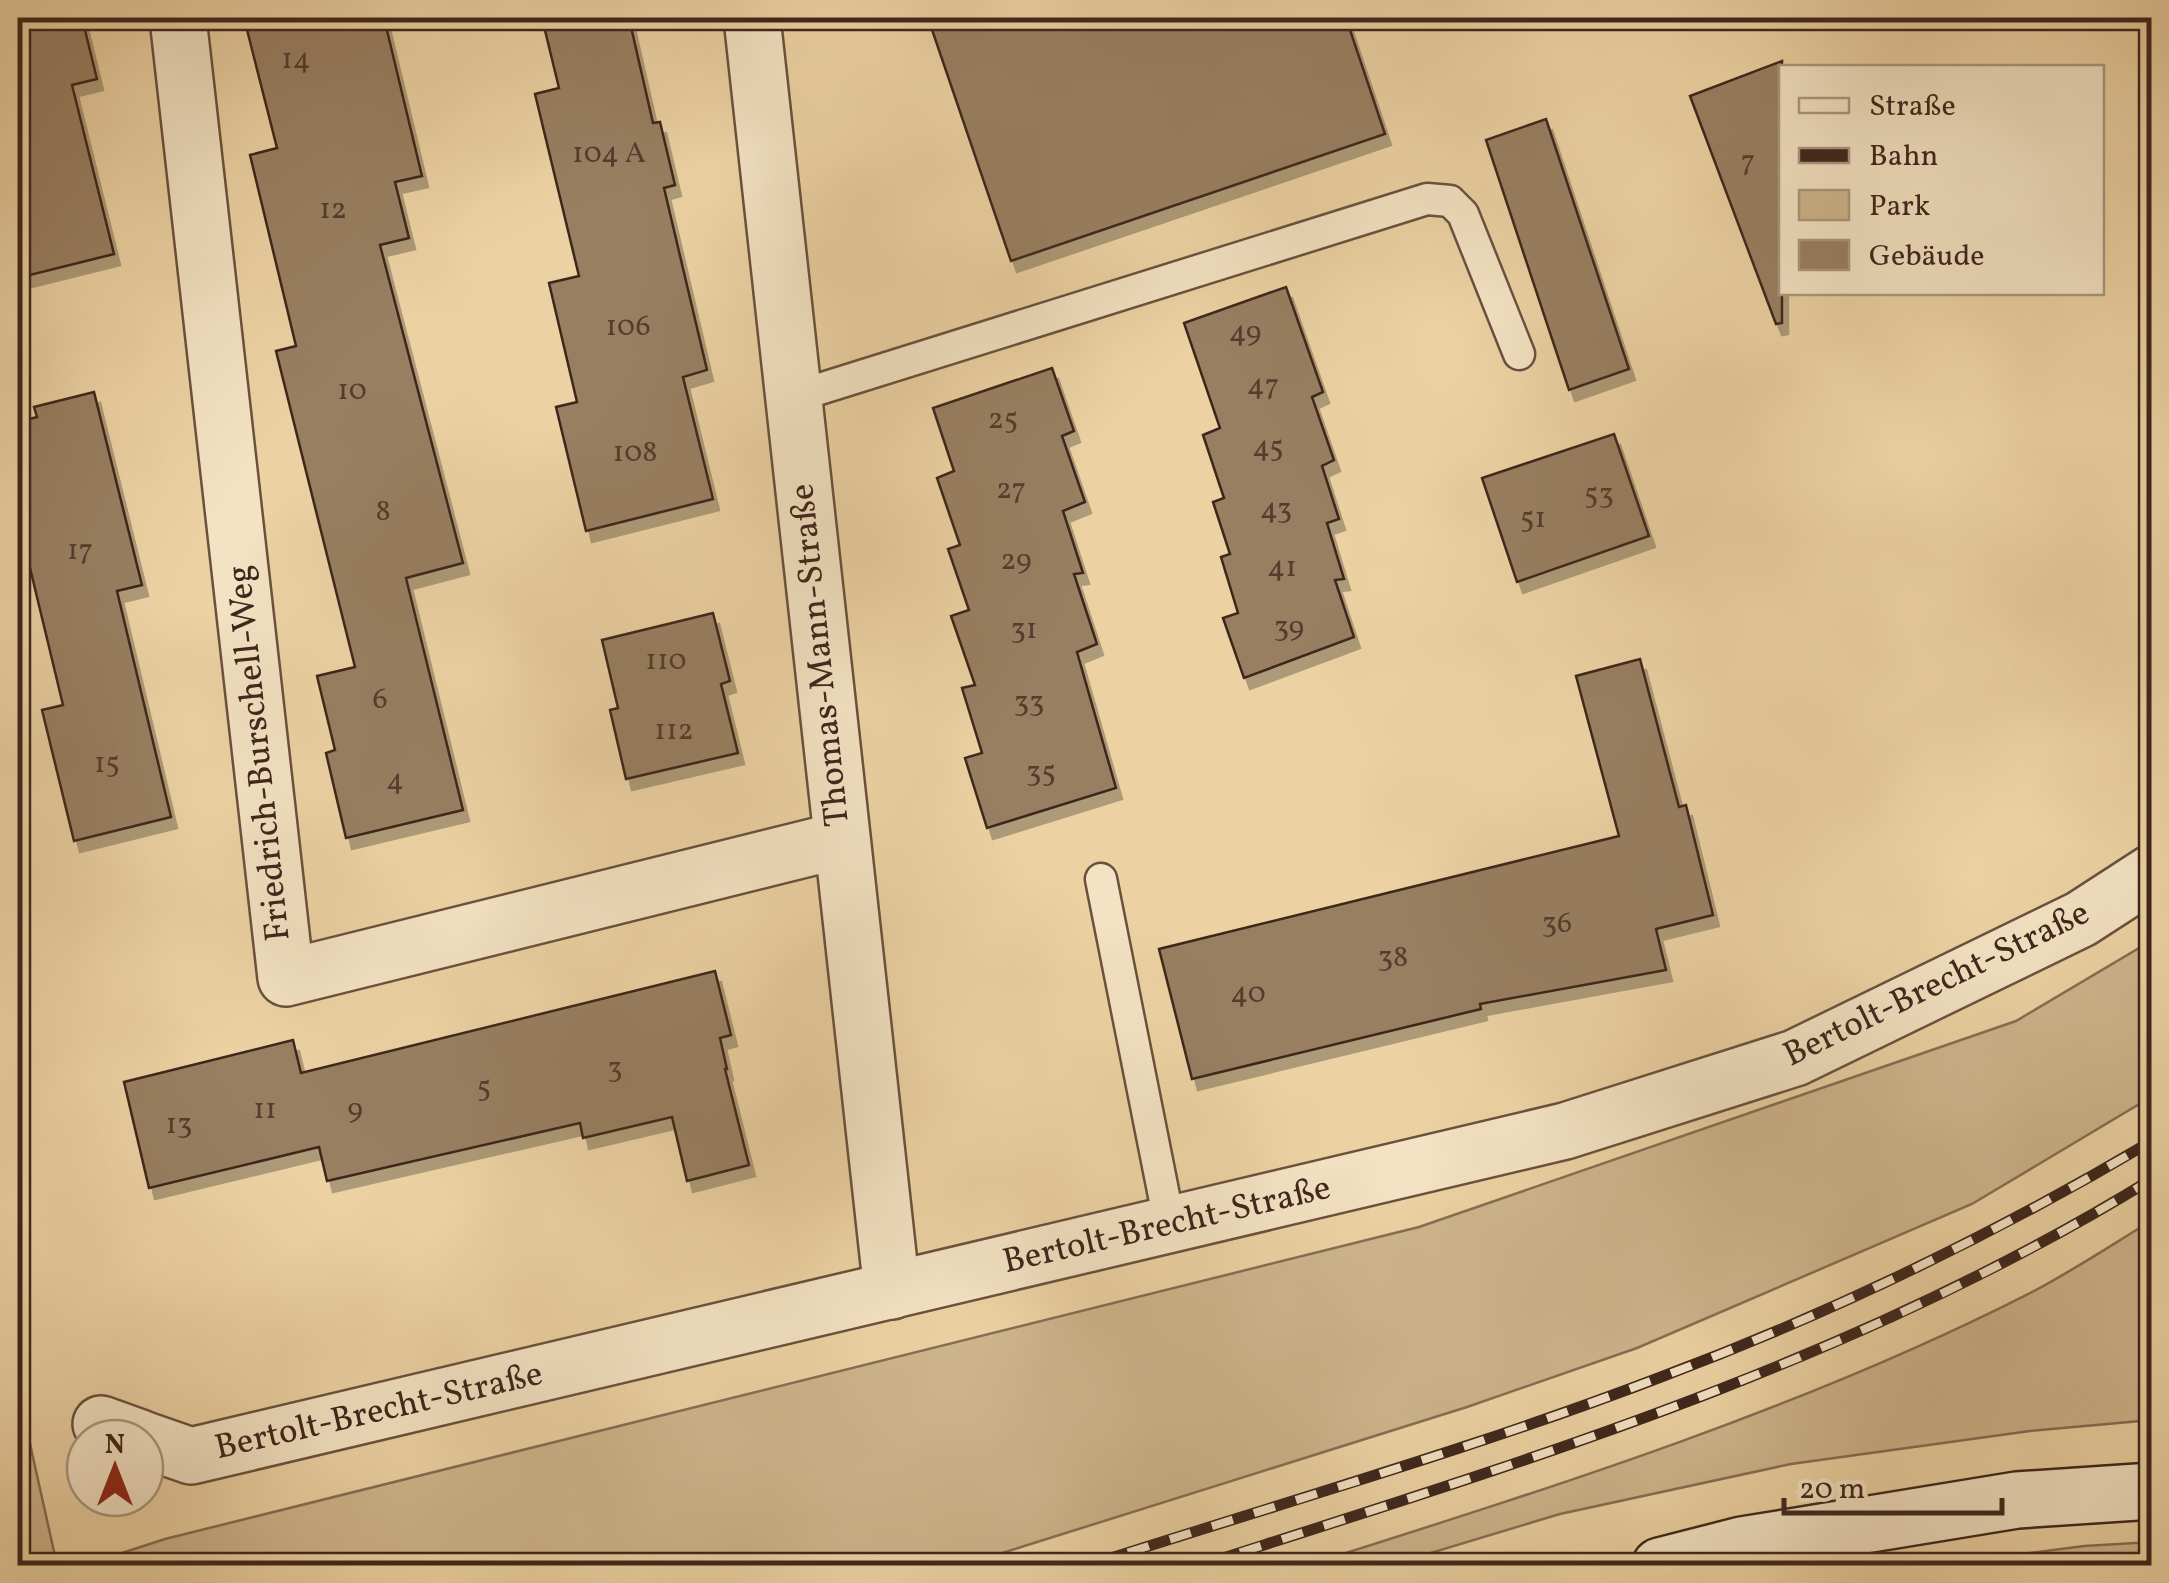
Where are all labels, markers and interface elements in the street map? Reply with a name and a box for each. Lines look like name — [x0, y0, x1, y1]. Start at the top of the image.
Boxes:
house number: 14 — [281, 39, 311, 81]
legend — [1779, 65, 2104, 295]
text: Straße — [1869, 86, 1956, 128]
house number: 104 A — [572, 133, 646, 175]
text: Bahn — [1869, 136, 1938, 178]
house number: 7 — [1741, 141, 1755, 183]
text: Park — [1869, 186, 1930, 228]
house number: 12 — [319, 189, 347, 231]
text: Gebäude — [1869, 236, 1985, 278]
house number: 106 — [605, 306, 651, 348]
house number: 49 — [1229, 312, 1261, 354]
house number: 47 — [1247, 365, 1279, 407]
house number: 10 — [337, 370, 367, 412]
house number: 25 — [988, 399, 1018, 441]
house number: 45 — [1252, 427, 1284, 469]
house number: 108 — [613, 432, 657, 474]
house number: 27 — [996, 469, 1026, 511]
house number: 53 — [1584, 474, 1614, 516]
street label: Thomas-Mann-Straße — [779, 481, 863, 829]
house number: 43 — [1260, 489, 1292, 531]
house number: 8 — [375, 491, 391, 533]
house number: 51 — [1520, 498, 1546, 540]
house number: 17 — [67, 530, 93, 572]
house number: 29 — [1000, 540, 1032, 582]
house number: 41 — [1267, 547, 1297, 589]
street label: Friedrich-Burschell-Weg — [216, 563, 304, 943]
house number: 39 — [1274, 607, 1304, 649]
house number: 31 — [1010, 609, 1038, 651]
house number: 110 — [645, 640, 687, 682]
house number: 6 — [372, 679, 388, 721]
house number: 33 — [1014, 682, 1044, 724]
house number: 112 — [654, 710, 694, 752]
house number: 15 — [94, 743, 120, 785]
house number: 35 — [1026, 752, 1056, 794]
house number: 4 — [386, 760, 404, 802]
street label: Bertolt-Brecht-Straße — [1776, 890, 2098, 1080]
house number: 36 — [1542, 903, 1572, 945]
house number: 38 — [1378, 937, 1408, 979]
house number: 40 — [1230, 973, 1266, 1015]
house number: 3 — [607, 1048, 623, 1090]
house number: 5 — [477, 1067, 491, 1109]
house number: 11 — [253, 1089, 277, 1131]
house number: 9 — [347, 1089, 363, 1131]
house number: 13 — [165, 1104, 193, 1146]
street label: Bertolt-Brecht-Straße — [998, 1165, 1336, 1287]
street label: Bertolt-Brecht-Straße — [210, 1351, 548, 1473]
north arrow — [65, 1418, 165, 1518]
text: N — [105, 1426, 125, 1465]
scale bar — [1784, 1453, 2002, 1515]
text: 20 m — [1799, 1469, 1865, 1511]

